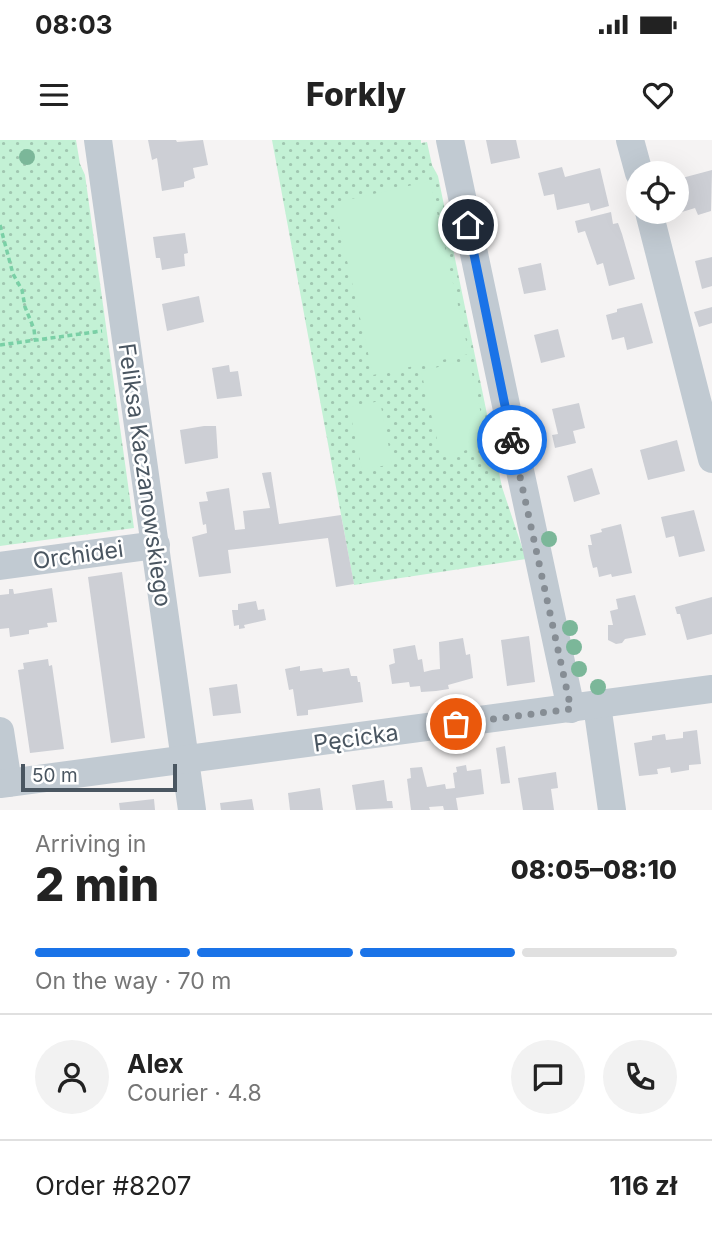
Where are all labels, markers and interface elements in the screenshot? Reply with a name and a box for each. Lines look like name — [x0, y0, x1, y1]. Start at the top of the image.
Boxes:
text: 08:03 — [35, 9, 112, 40]
text: Forkly — [306, 75, 406, 114]
icon: menu — [35, 76, 73, 114]
icon: heart — [639, 76, 677, 114]
map controls — [626, 161, 689, 224]
button: locate — [626, 161, 689, 224]
pin — [438, 195, 498, 255]
icon: home — [449, 206, 487, 244]
street label: Feliksa Kaczanowskiego — [113, 342, 177, 608]
courier — [477, 405, 547, 475]
icon: bike — [493, 421, 531, 459]
street label: Orchidei — [31, 535, 125, 575]
pin — [426, 694, 486, 754]
icon: bag — [437, 705, 475, 743]
street label: Pęcicka — [312, 718, 400, 758]
scale bar — [21, 761, 177, 793]
text: 50 m — [32, 764, 78, 787]
text: Arriving in — [35, 830, 146, 858]
text: 08:05–08:10 — [511, 854, 677, 885]
text: 2 min — [35, 856, 159, 912]
text: On the way · 70 m — [35, 967, 231, 995]
button: person — [35, 1040, 109, 1114]
button: chat — [511, 1040, 585, 1114]
button: phone — [603, 1040, 677, 1114]
text: Alex — [127, 1048, 184, 1079]
text: Courier · 4.8 — [127, 1079, 262, 1107]
text: Order #8207 — [35, 1170, 191, 1201]
text: 116 zł — [610, 1170, 677, 1201]

